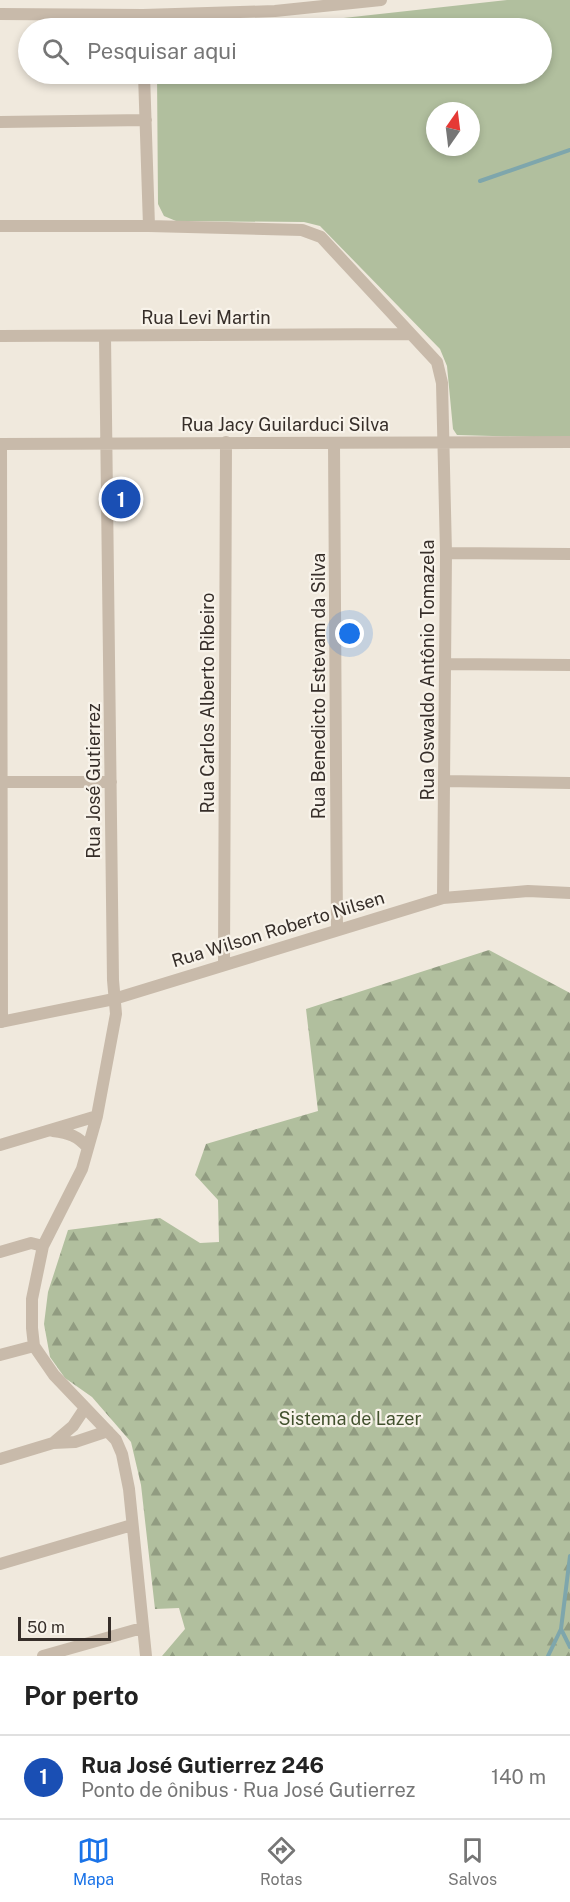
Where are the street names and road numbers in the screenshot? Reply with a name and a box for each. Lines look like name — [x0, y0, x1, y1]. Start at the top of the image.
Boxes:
street label: Rua Levi Martin — [141, 307, 271, 328]
street label: Rua Jacy Guilarduci Silva — [181, 414, 389, 435]
street label: Rua Oswaldo Antônio Tomazela — [417, 539, 438, 801]
street label: Rua Benedicto Estevam da Silva — [308, 553, 329, 819]
street label: Rua Carlos Alberto Ribeiro — [197, 593, 218, 813]
street label: Rua José Gutierrez — [83, 703, 104, 859]
street label: Rua Wilson Roberto Nilsen — [169, 887, 387, 971]

